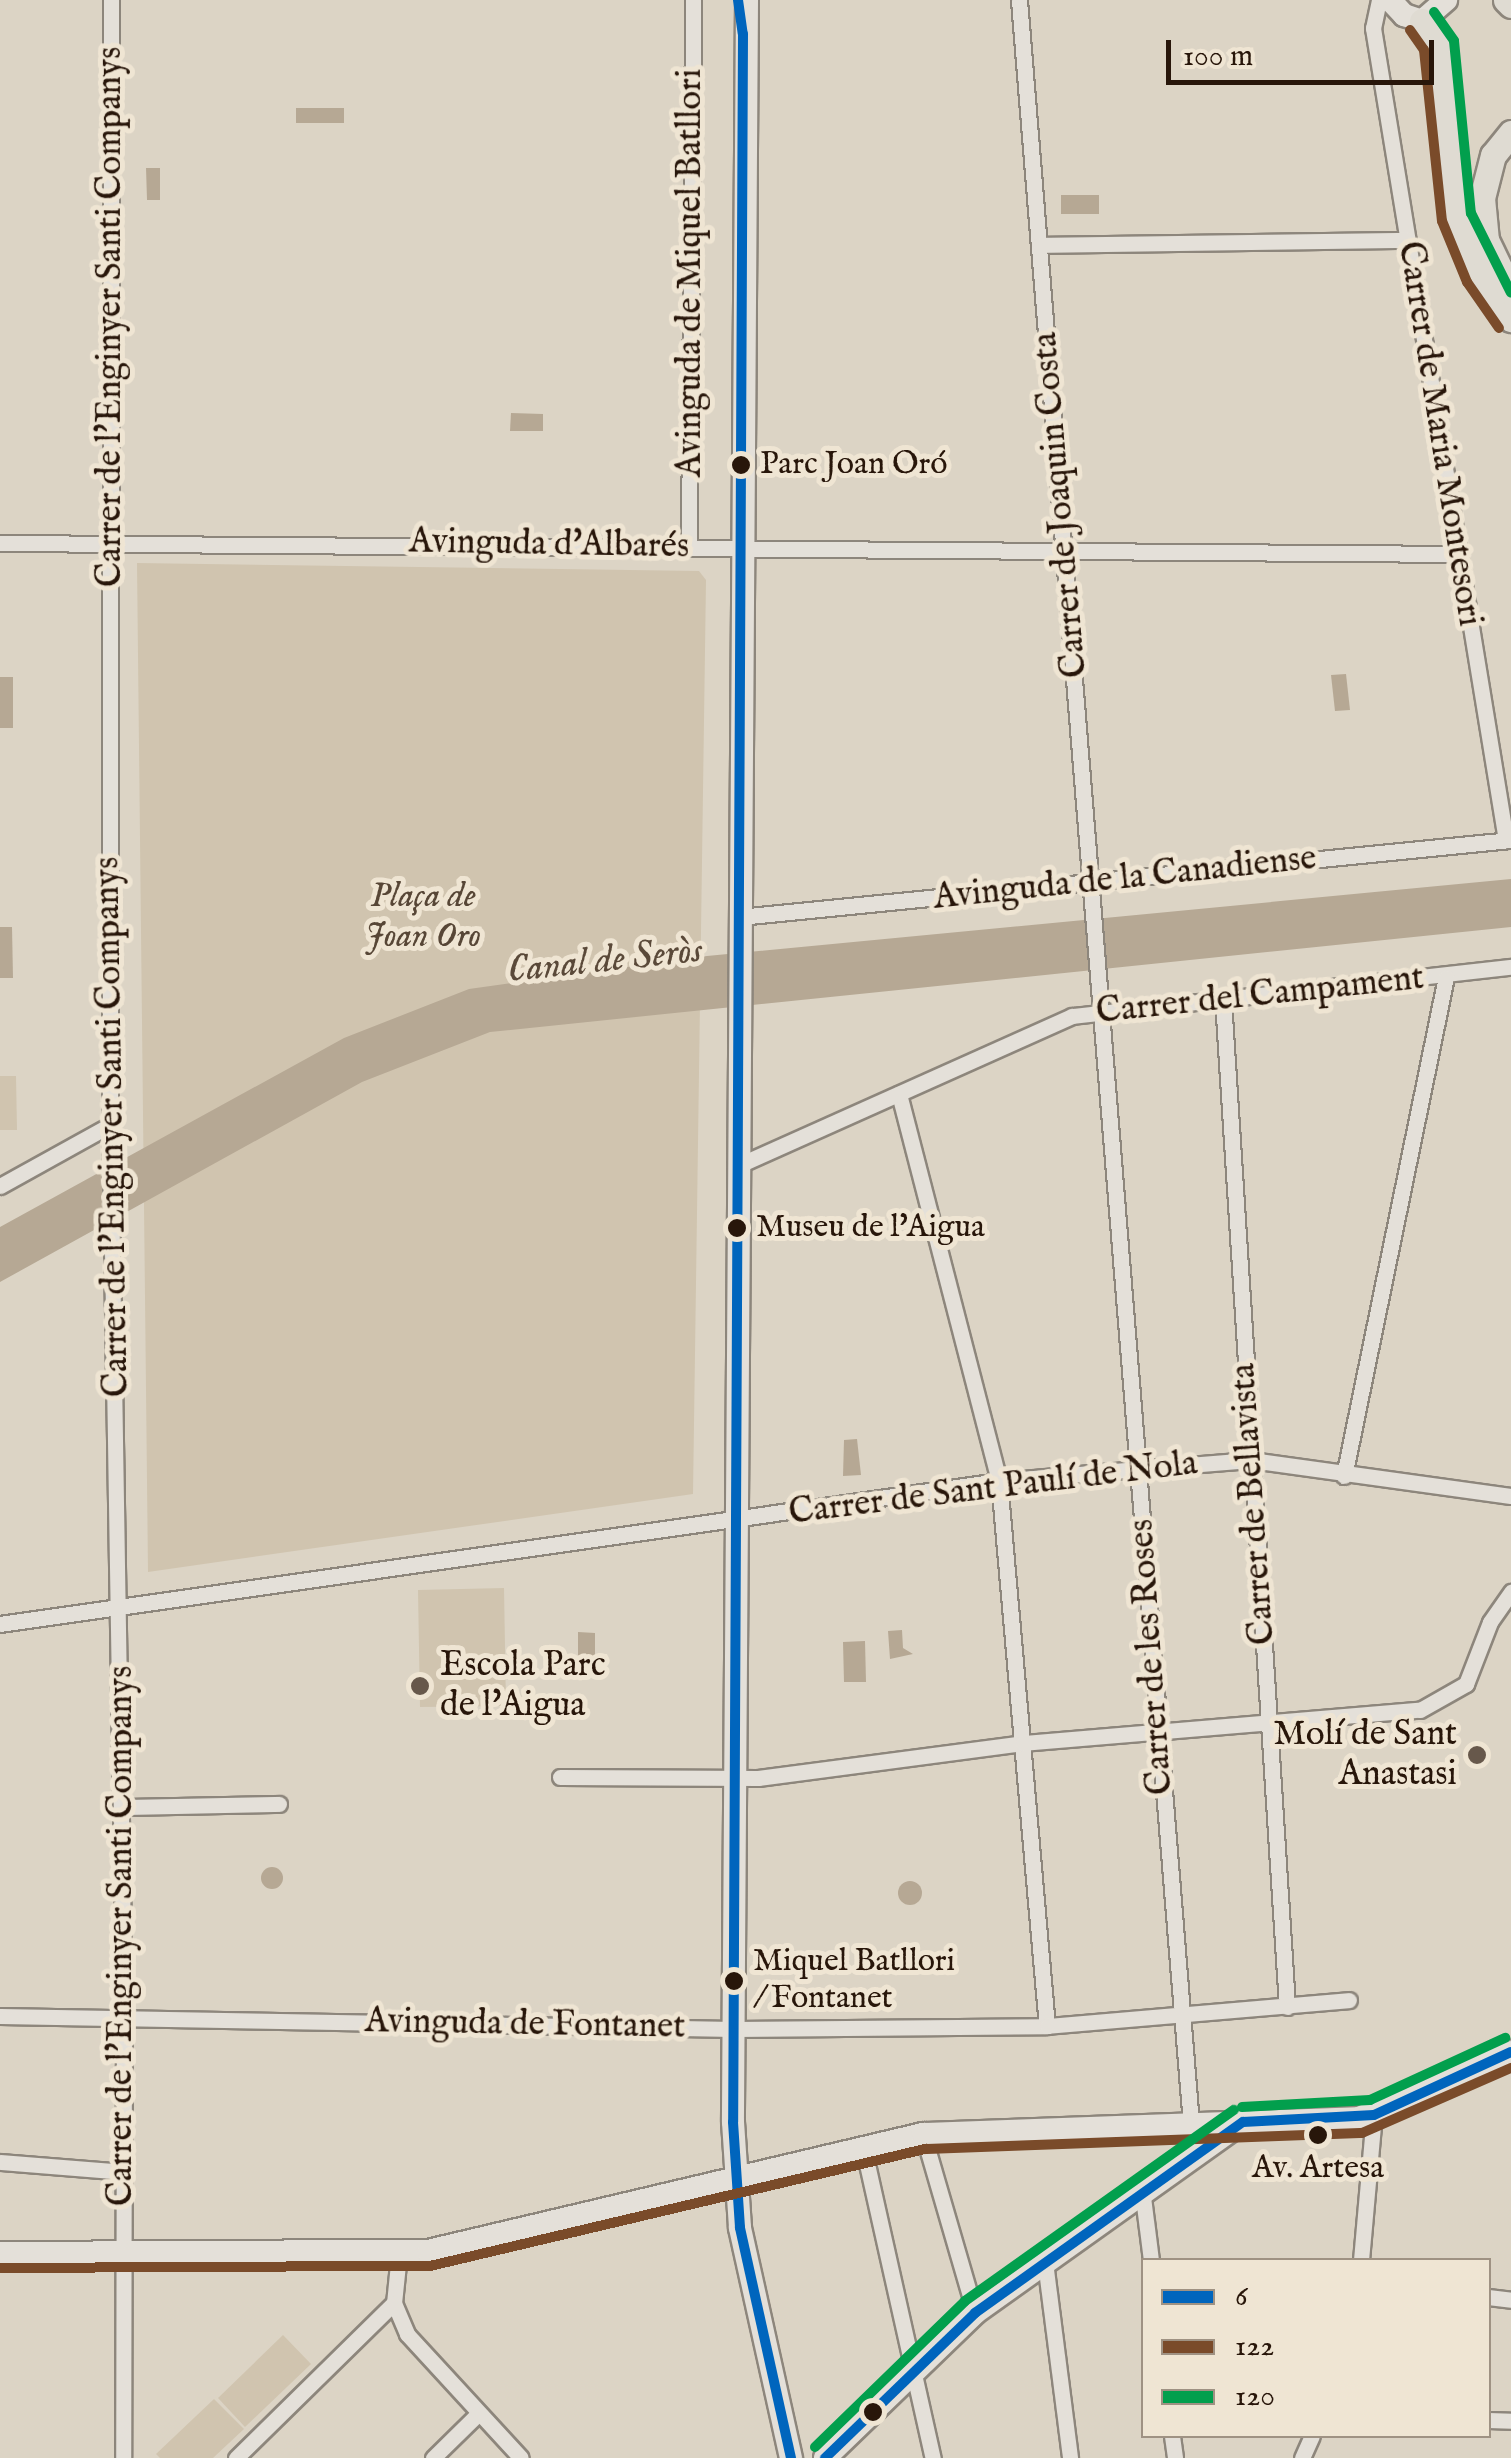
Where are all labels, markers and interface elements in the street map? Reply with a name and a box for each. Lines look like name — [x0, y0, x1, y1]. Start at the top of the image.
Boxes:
scale bar — [1171, 20, 1438, 82]
text: 100 m — [1183, 38, 1253, 76]
street label: Carrer de l'Enginyer Santi Companys — [90, 47, 132, 587]
street label: Avinguda de Miquel Batllori — [670, 69, 712, 477]
street label: Carrer de Maria Montesori — [1388, 239, 1490, 629]
street label: Carrer de Joaquin Costa — [1025, 331, 1097, 679]
place label: Parc Joan Oró — [760, 446, 947, 484]
marker: Parc Joan Oró — [731, 455, 751, 475]
street label: Avinguda d'Albarés — [409, 522, 689, 568]
street label: Avinguda de la Canadiense — [932, 838, 1318, 920]
street label: Carrer de l'Enginyer Santi Companys — [87, 856, 139, 1398]
park label: Plaça de Joan Oro — [365, 876, 481, 958]
water label: Canal de Seròs — [505, 929, 705, 995]
street label: Carrer del Campament — [1094, 958, 1426, 1034]
place label: Museu de l'Aigua — [756, 1209, 985, 1247]
marker: Museu de l'Aigua — [727, 1218, 747, 1238]
street label: Carrer de Bellavista — [1223, 1362, 1285, 1646]
street label: Carrer de Sant Paulí de Nola — [786, 1443, 1200, 1535]
street label: Carrer de les Roses — [1121, 1518, 1183, 1796]
place label: Escola Parc de l'Aigua — [440, 1645, 606, 1727]
street label: Carrer de l'Enginyer Santi Companys — [101, 1666, 143, 2206]
marker: Escola Parc de l'Aigua — [409, 1675, 431, 1697]
place label: Molí de Sant Anastasi — [1273, 1714, 1457, 1796]
marker: Molí de Sant Anastasi — [1466, 1744, 1488, 1766]
place label: Miquel Batllori / Fontanet — [753, 1944, 955, 2019]
marker: Miquel Batllori / Fontanet — [724, 1971, 744, 1991]
street label: Avinguda de Fontanet — [364, 2001, 686, 2049]
marker: Av. Artesa — [1308, 2125, 1328, 2145]
place label: Av. Artesa — [1252, 2150, 1384, 2188]
legend — [1141, 2258, 1491, 2438]
text: 6 — [1235, 2278, 1248, 2316]
text: 122 — [1235, 2328, 1274, 2366]
text: 120 — [1235, 2378, 1275, 2416]
unlabelled marker — [863, 2402, 883, 2422]

